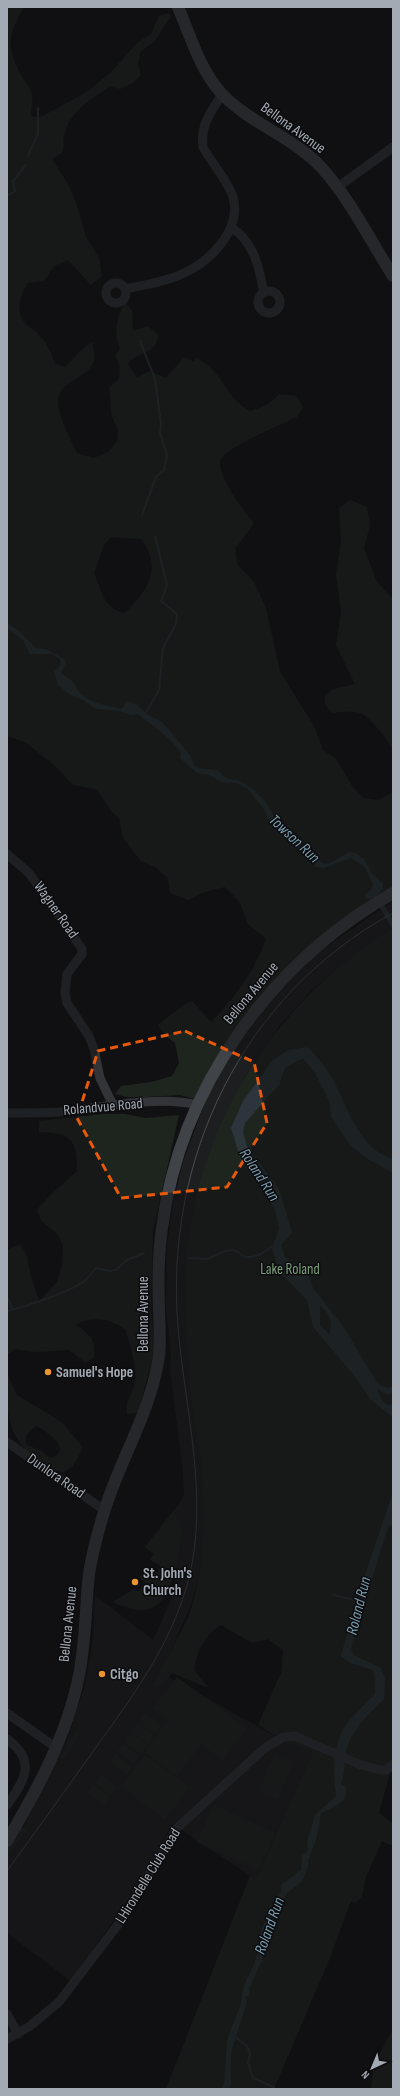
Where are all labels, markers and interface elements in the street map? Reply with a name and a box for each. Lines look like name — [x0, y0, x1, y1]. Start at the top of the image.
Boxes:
street label: Bellona Avenue — [257, 98, 329, 158]
water label: Towson Run — [265, 811, 324, 867]
street label: Wagner Road — [30, 878, 82, 942]
street label: Bellona Avenue — [219, 958, 283, 1028]
street label: Rolandvue Road — [62, 1094, 144, 1120]
water label: Roland Run — [235, 1145, 283, 1205]
park label: Lake Roland — [260, 1260, 320, 1279]
street label: Bellona Avenue — [134, 1276, 153, 1352]
place label: Samuel's Hope — [56, 1363, 133, 1382]
marker: Samuel's Hope — [43, 1367, 53, 1377]
street label: Dunlora Road — [23, 1449, 89, 1503]
place label: St. John's Church — [143, 1564, 192, 1600]
water label: Roland Run — [343, 1575, 375, 1637]
marker: St. John's Church — [130, 1577, 140, 1587]
street label: Bellona Avenue — [55, 1585, 81, 1663]
place label: Citgo — [110, 1665, 138, 1684]
marker: Citgo — [97, 1669, 107, 1679]
street label: LHirondelle Club Road — [111, 1825, 185, 1927]
water label: Roland Run — [251, 1895, 289, 1957]
north arrow — [352, 2048, 392, 2088]
text: N — [359, 2068, 372, 2082]

